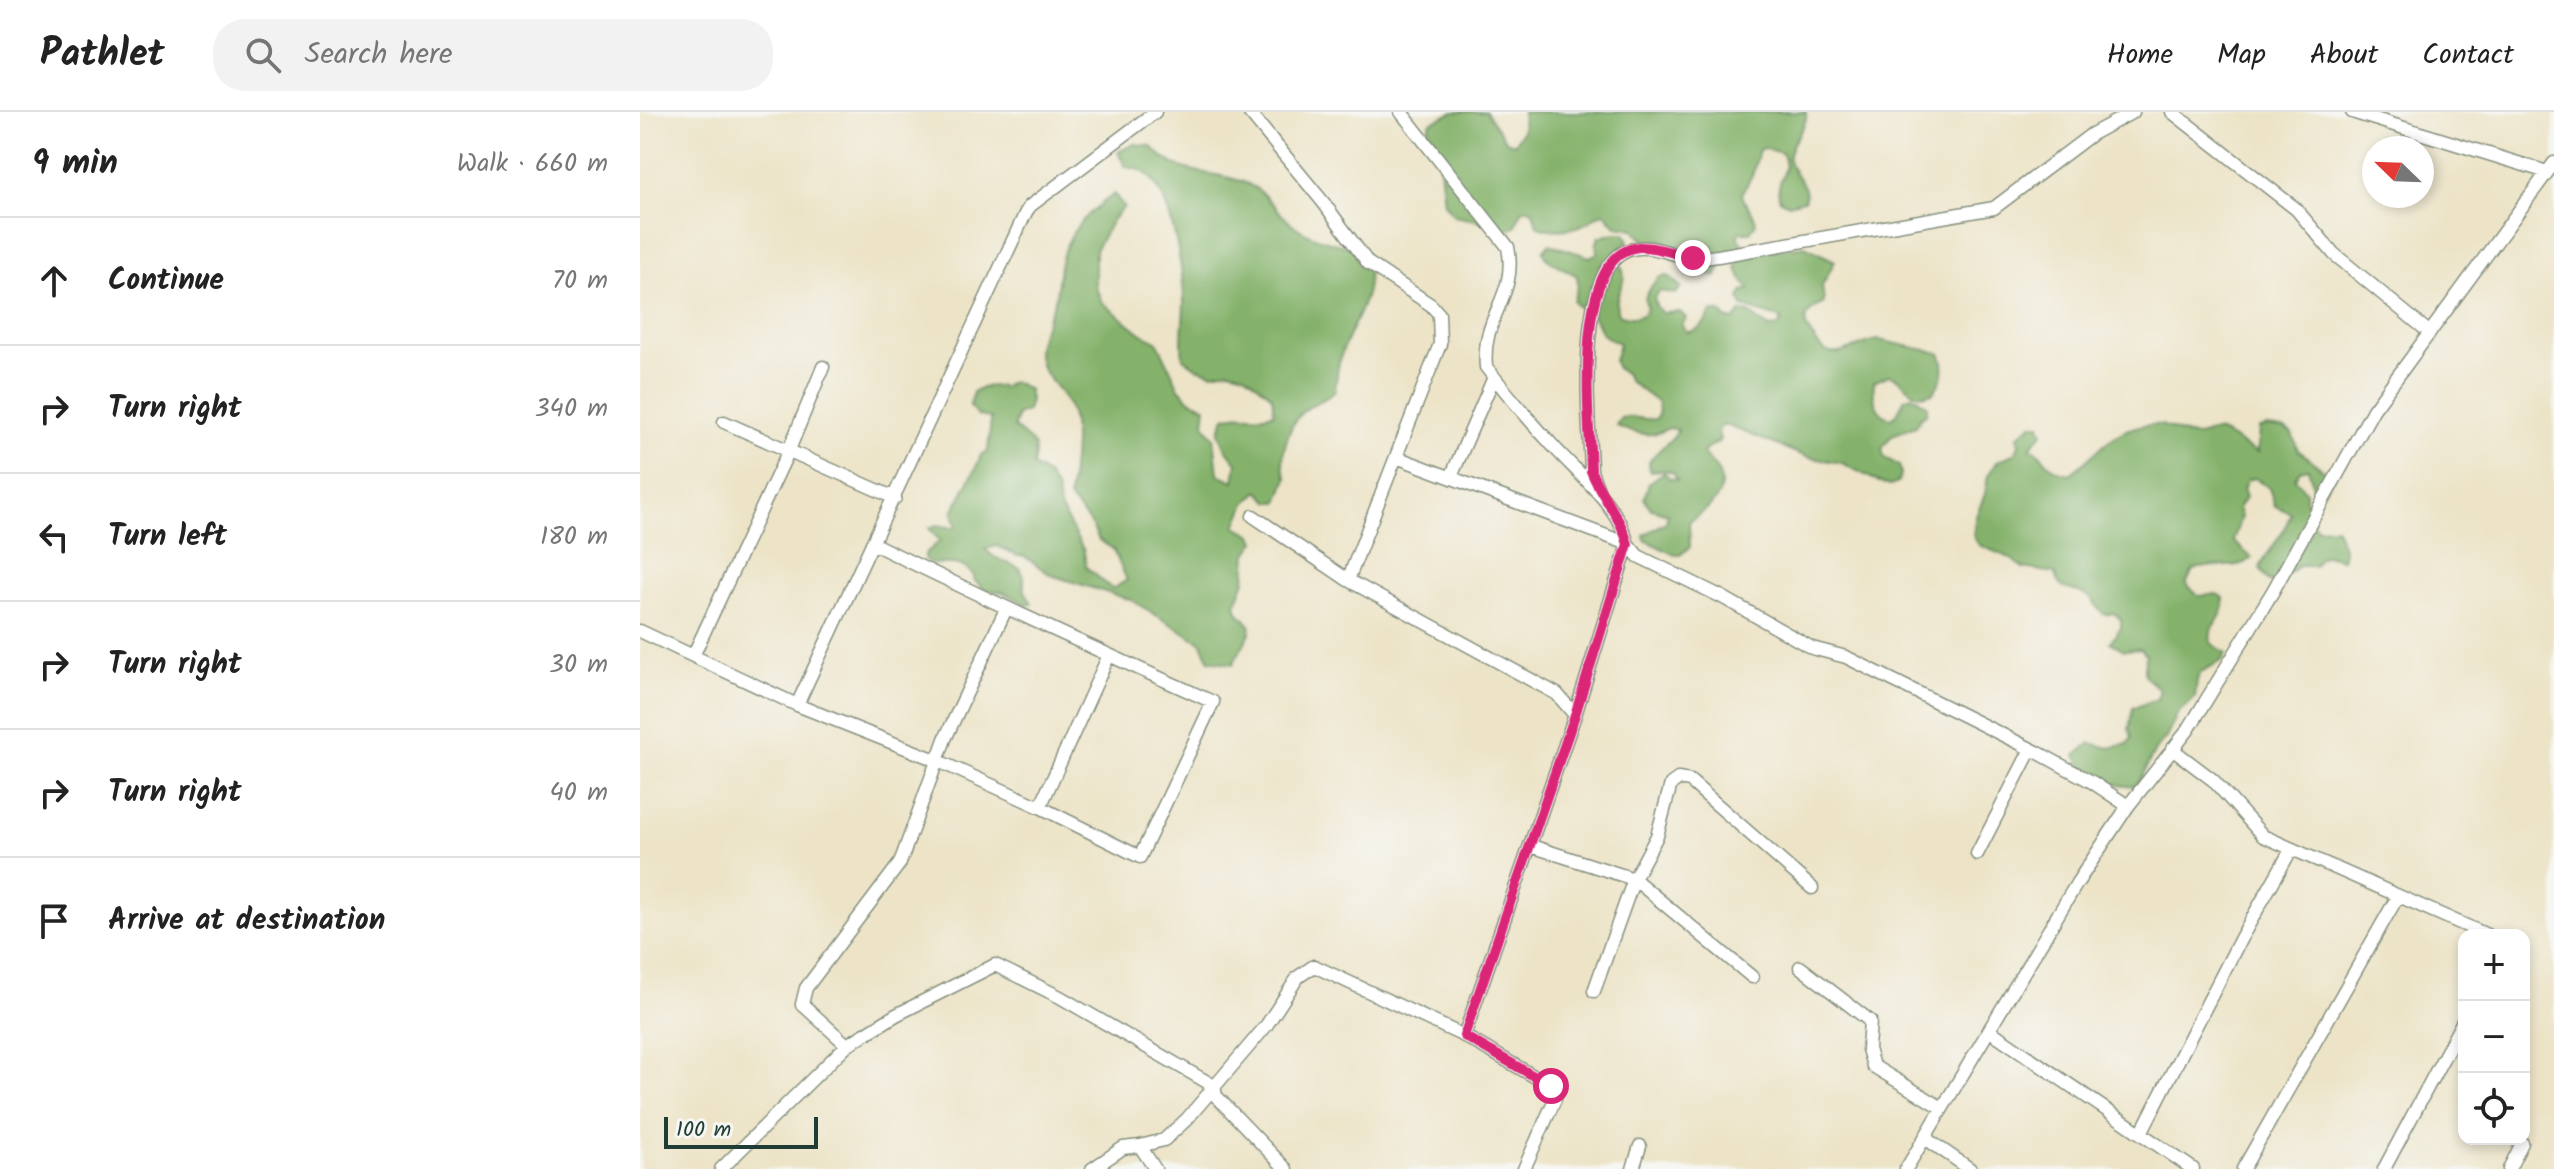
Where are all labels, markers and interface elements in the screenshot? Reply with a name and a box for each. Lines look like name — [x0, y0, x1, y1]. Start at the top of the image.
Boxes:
search box — [213, 19, 773, 91]
text: Pathlet — [40, 25, 165, 85]
text: Search here — [305, 31, 452, 79]
icon: search — [241, 33, 285, 77]
text: Home — [2107, 33, 2173, 78]
text: Map — [2217, 33, 2266, 78]
text: About — [2310, 33, 2378, 78]
text: Contact — [2422, 33, 2514, 78]
north arrow — [2362, 136, 2434, 208]
text: 9 min — [32, 137, 118, 191]
text: Walk · 660 m — [457, 143, 608, 185]
route end — [1675, 240, 1711, 276]
text: Continue — [108, 257, 224, 305]
icon: ahead — [32, 259, 76, 303]
text: 70 m — [552, 260, 608, 302]
text: Turn right — [108, 385, 241, 433]
icon: right — [32, 387, 76, 431]
text: 340 m — [535, 388, 608, 430]
text: Turn left — [108, 513, 227, 561]
icon: left — [32, 515, 76, 559]
text: 180 m — [540, 516, 608, 558]
text: Turn right — [108, 641, 241, 689]
icon: right — [32, 643, 76, 687]
text: 30 m — [549, 644, 608, 686]
text: Turn right — [108, 769, 241, 817]
icon: right — [32, 771, 76, 815]
text: 40 m — [550, 772, 608, 814]
text: Arrive at destination — [108, 897, 385, 945]
icon: arrive — [32, 899, 76, 943]
map controls — [2458, 929, 2530, 1145]
button: + — [2458, 929, 2530, 1001]
button: − — [2458, 1001, 2530, 1073]
route start — [1533, 1068, 1569, 1104]
button: locate — [2458, 1073, 2530, 1145]
scale bar — [664, 1113, 818, 1149]
text: 100 m — [676, 1113, 731, 1148]

